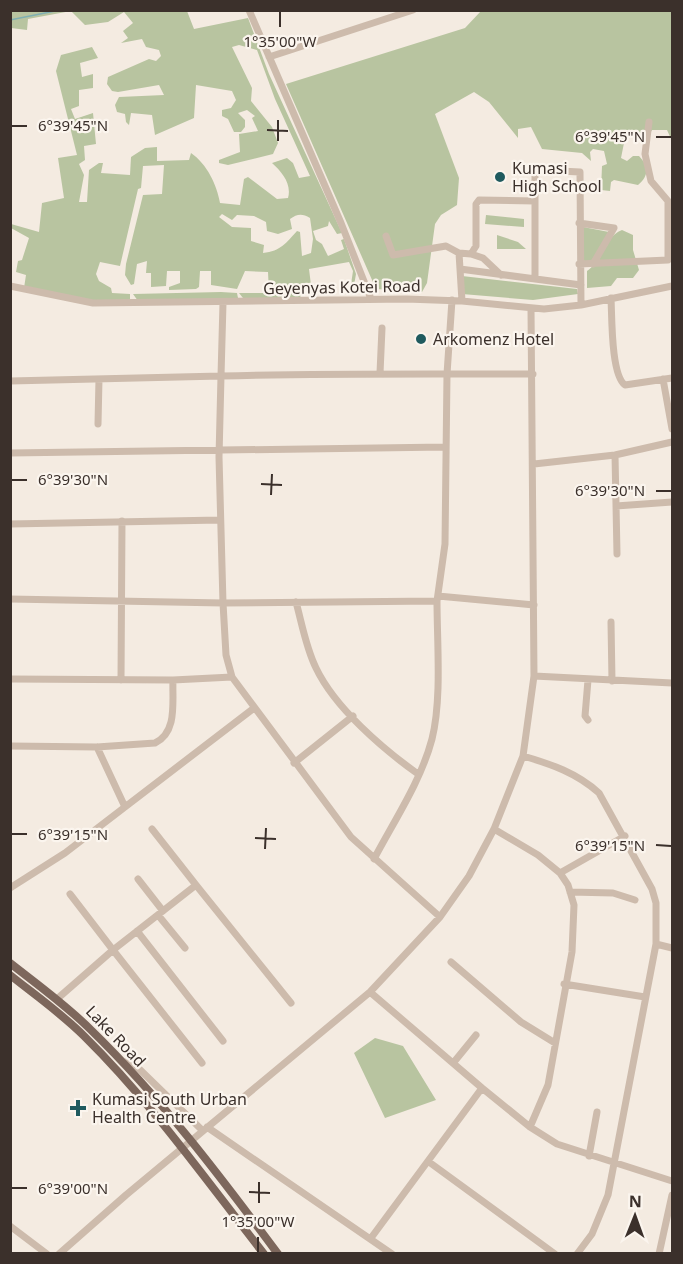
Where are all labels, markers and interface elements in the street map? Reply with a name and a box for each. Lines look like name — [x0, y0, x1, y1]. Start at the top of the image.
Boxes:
text: 1°35'00"W — [243, 31, 317, 51]
text: 6°39'45"N — [38, 115, 108, 135]
text: 6°39'45"N — [575, 126, 645, 146]
place label: Kumasi High School — [512, 157, 602, 197]
marker: Kumasi High School — [493, 170, 507, 184]
street label: Geyenyas Kotei Road — [263, 275, 421, 299]
place label: Arkomenz Hotel — [433, 328, 554, 350]
marker: Arkomenz Hotel — [414, 332, 428, 346]
text: 6°39'30"N — [38, 469, 108, 489]
text: 6°39'30"N — [575, 480, 645, 500]
text: 6°39'15"N — [38, 824, 108, 844]
text: 6°39'15"N — [575, 835, 645, 855]
street label: Lake Road — [81, 1000, 151, 1072]
place label: Kumasi South Urban Health Centre — [92, 1088, 247, 1128]
marker: Kumasi South Urban Health Centre — [69, 1099, 87, 1117]
text: 6°39'00"N — [38, 1178, 108, 1198]
north arrow — [605, 1186, 665, 1246]
text: N — [629, 1190, 642, 1212]
text: 1°35'00"W — [221, 1211, 295, 1231]

